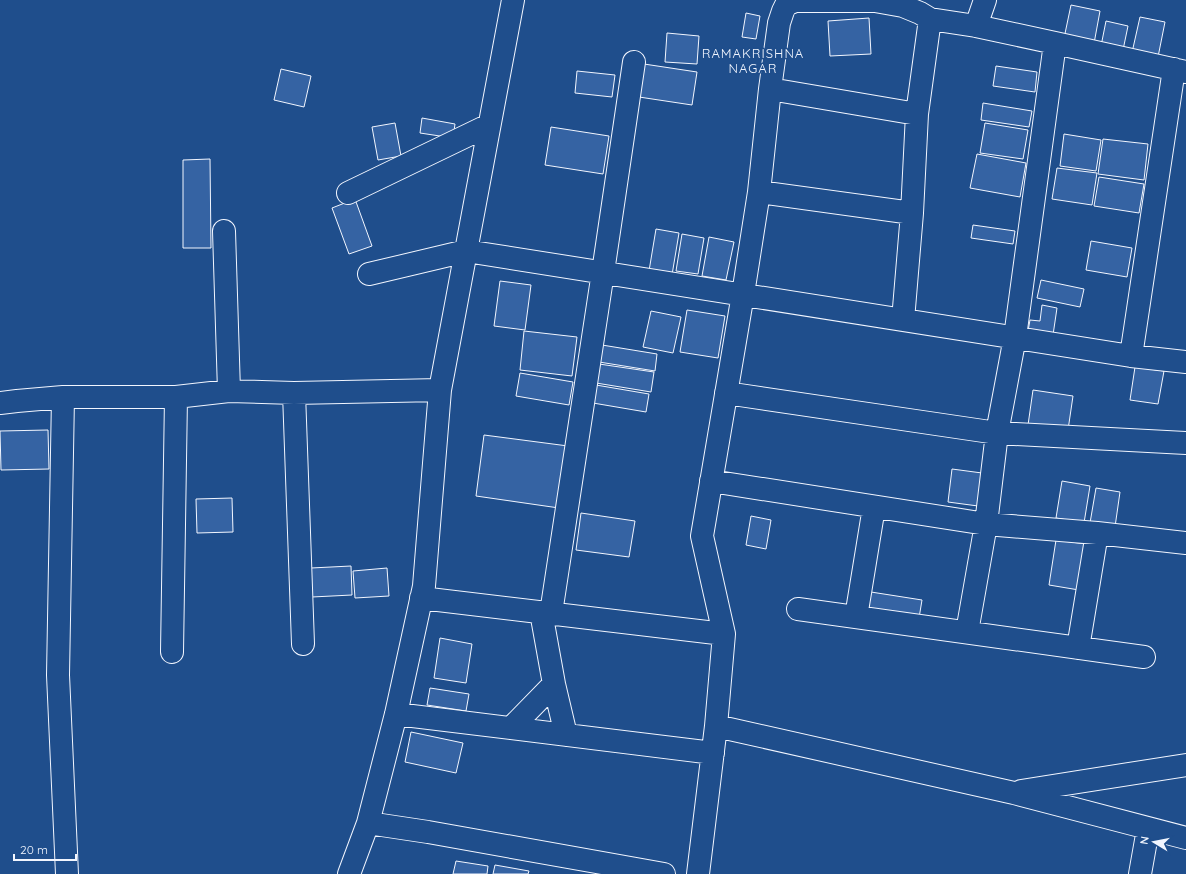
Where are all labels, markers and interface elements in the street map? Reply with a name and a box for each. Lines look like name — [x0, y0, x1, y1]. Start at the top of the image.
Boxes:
district label: RAMAKRISHNA NAGAR — [702, 45, 804, 76]
north arrow — [1134, 822, 1174, 862]
text: N — [1137, 835, 1152, 845]
scale bar — [14, 836, 76, 862]
text: 20 m — [20, 842, 48, 857]

